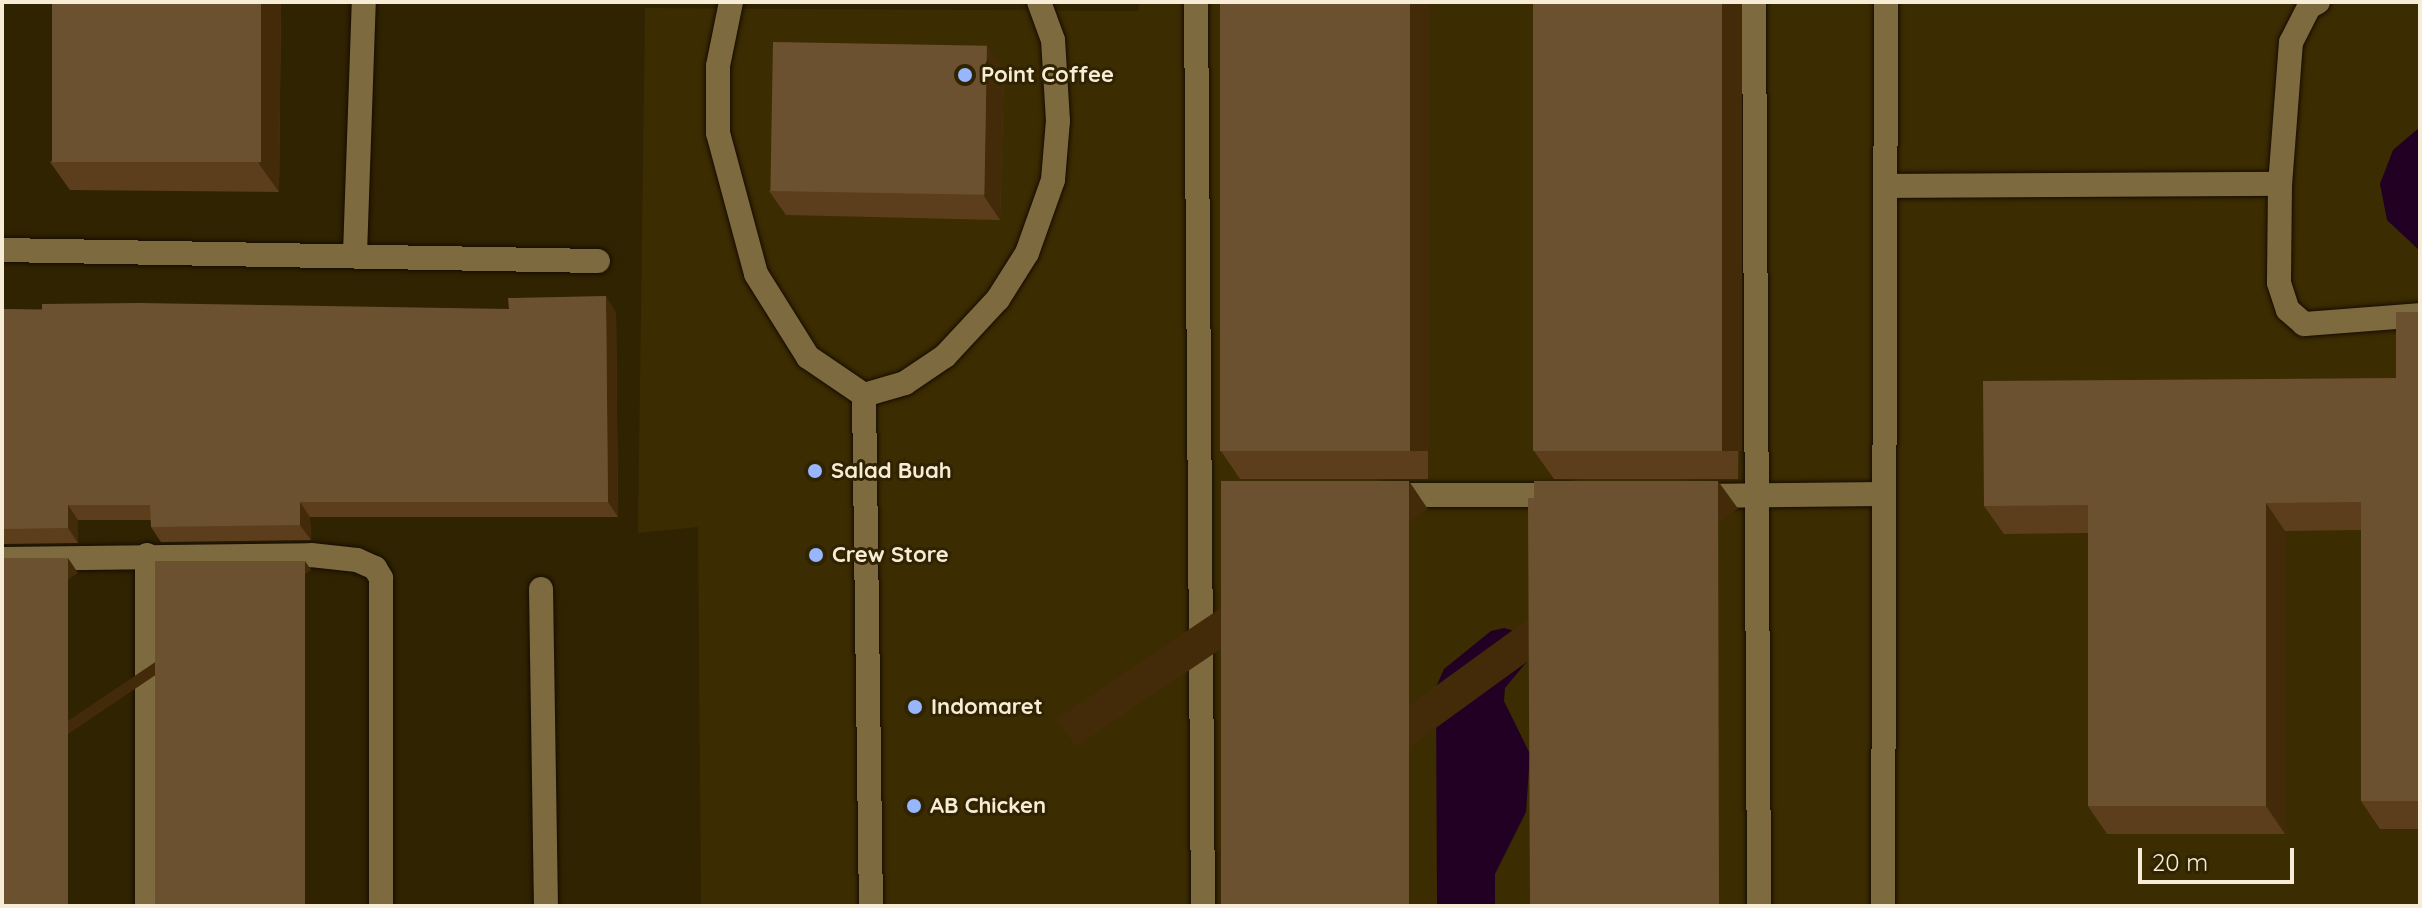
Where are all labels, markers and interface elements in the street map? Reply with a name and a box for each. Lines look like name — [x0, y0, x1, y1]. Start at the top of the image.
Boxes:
place label: Point Coffee — [981, 62, 1114, 88]
marker: Point Coffee — [956, 66, 974, 84]
place label: Salad Buah — [831, 458, 952, 484]
marker: Salad Buah — [806, 462, 824, 480]
place label: Crew Store — [832, 542, 949, 568]
marker: Crew Store — [807, 546, 825, 564]
place label: Indomaret — [931, 694, 1043, 720]
marker: Indomaret — [906, 698, 924, 716]
place label: AB Chicken — [930, 793, 1046, 819]
marker: AB Chicken — [905, 797, 923, 815]
scale bar — [2142, 832, 2298, 882]
text: 20 m — [2152, 847, 2208, 877]

